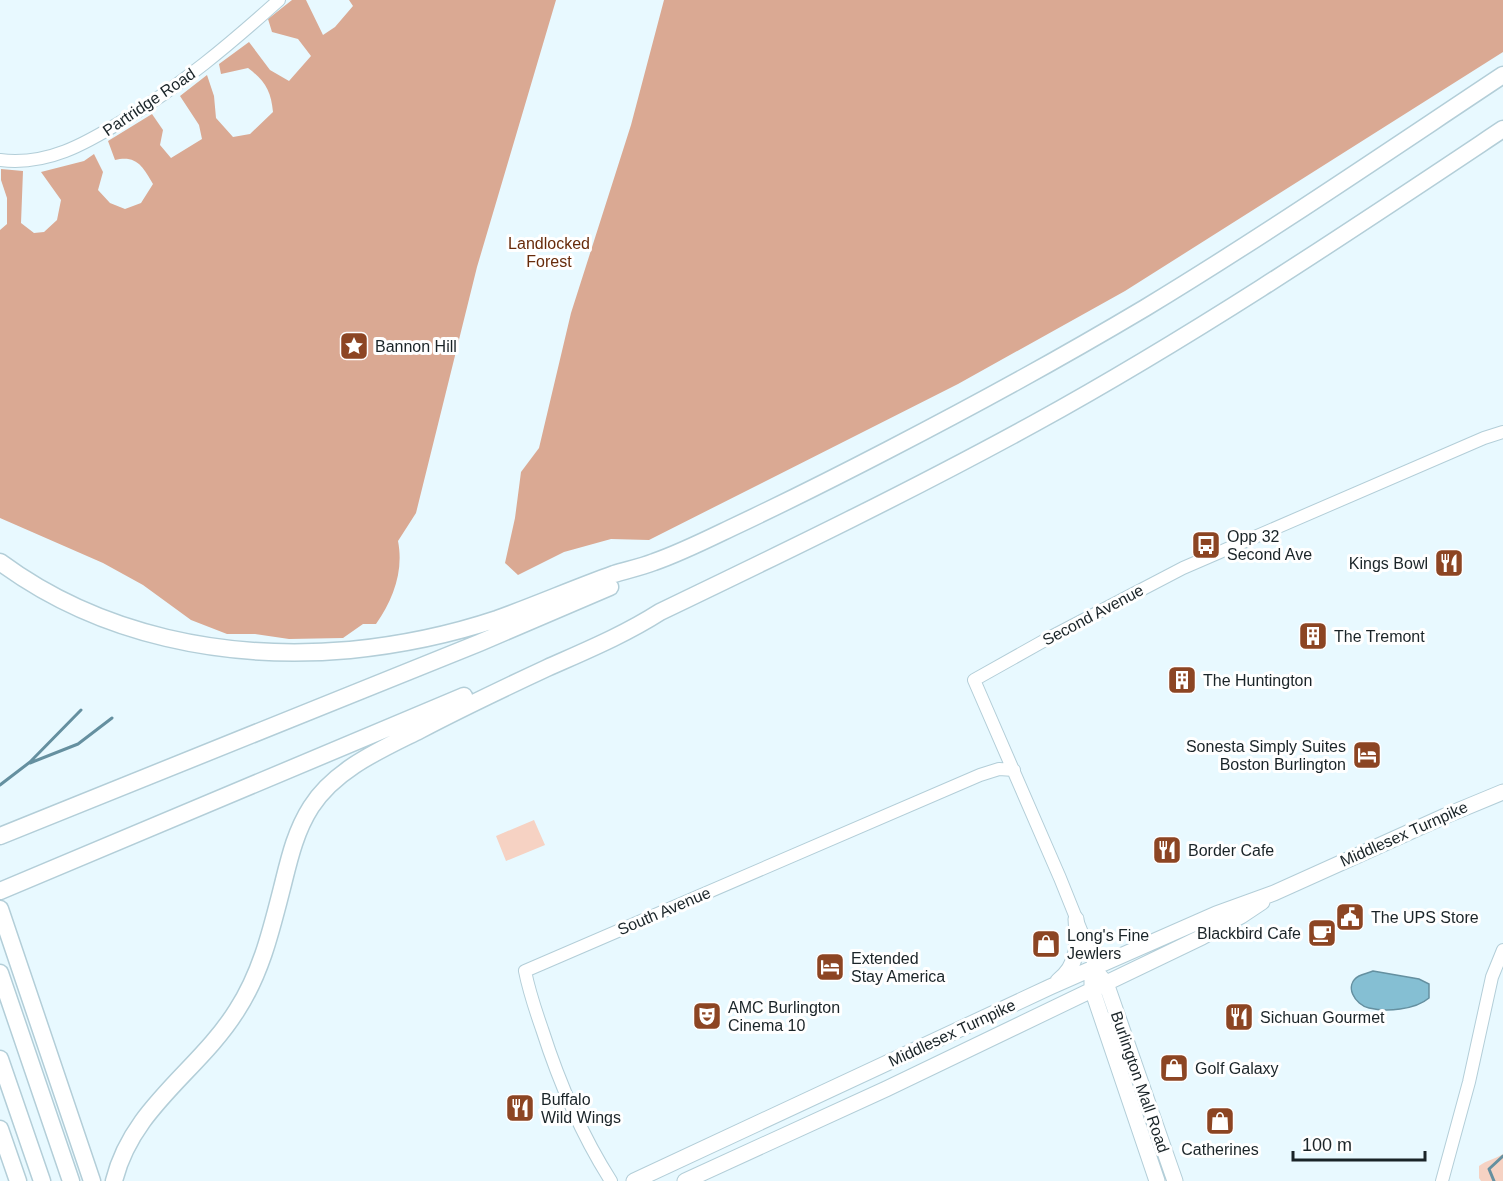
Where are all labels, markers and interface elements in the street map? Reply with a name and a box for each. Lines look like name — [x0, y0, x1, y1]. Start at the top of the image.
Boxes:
street label: Partridge Road — [100, 65, 198, 139]
park label: Landlocked Forest — [508, 235, 590, 270]
place icon: Bannon Hill — [338, 330, 370, 362]
place label: Bannon Hill — [375, 338, 457, 355]
place label: Opp 32 Second Ave — [1227, 528, 1312, 563]
bus stop icon: Opp 32 Second Ave — [1190, 529, 1222, 561]
restaurant icon: Kings Bowl — [1433, 547, 1465, 579]
place label: Kings Bowl — [1349, 555, 1428, 572]
street label: Second Avenue — [1040, 581, 1146, 649]
building icon: The Tremont — [1297, 620, 1329, 652]
place label: The Tremont — [1334, 628, 1425, 645]
building icon: The Huntington — [1166, 664, 1198, 696]
place label: The Huntington — [1203, 672, 1312, 689]
place label: Sonesta Simply Suites Boston Burlington — [1186, 738, 1346, 773]
hotel icon: Sonesta Simply Suites Boston Burlington — [1351, 739, 1383, 771]
street label: Middlesex Turnpike — [1338, 798, 1471, 870]
restaurant icon: Border Cafe — [1151, 834, 1183, 866]
place label: Border Cafe — [1188, 842, 1274, 859]
street label: South Avenue — [615, 884, 713, 938]
public building icon: The UPS Store — [1334, 901, 1366, 933]
place label: The UPS Store — [1371, 909, 1479, 926]
cafe icon: Blackbird Cafe — [1306, 917, 1338, 949]
place label: Blackbird Cafe — [1197, 925, 1301, 942]
place label: Long's Fine Jewlers — [1067, 927, 1149, 962]
shop icon: Long's Fine Jewlers — [1030, 928, 1062, 960]
place label: Extended Stay America — [851, 950, 945, 985]
hotel icon: Extended Stay America — [814, 951, 846, 983]
street label: Middlesex Turnpike — [886, 996, 1018, 1070]
place label: AMC Burlington Cinema 10 — [728, 999, 840, 1034]
theatre icon: AMC Burlington Cinema 10 — [691, 1000, 723, 1032]
restaurant icon: Sichuan Gourmet — [1223, 1001, 1255, 1033]
street label: Burlington Mall Road — [1108, 1009, 1172, 1155]
place label: Sichuan Gourmet — [1260, 1009, 1385, 1026]
shop icon: Golf Galaxy — [1158, 1052, 1190, 1084]
place label: Golf Galaxy — [1195, 1060, 1279, 1077]
place label: Buffalo Wild Wings — [541, 1091, 621, 1126]
restaurant icon: Buffalo Wild Wings — [504, 1092, 536, 1124]
shop icon: Catherines — [1204, 1105, 1236, 1137]
scale bar — [1293, 1124, 1425, 1162]
text: 100 m — [1302, 1135, 1352, 1155]
place label: Catherines — [1181, 1141, 1259, 1158]

